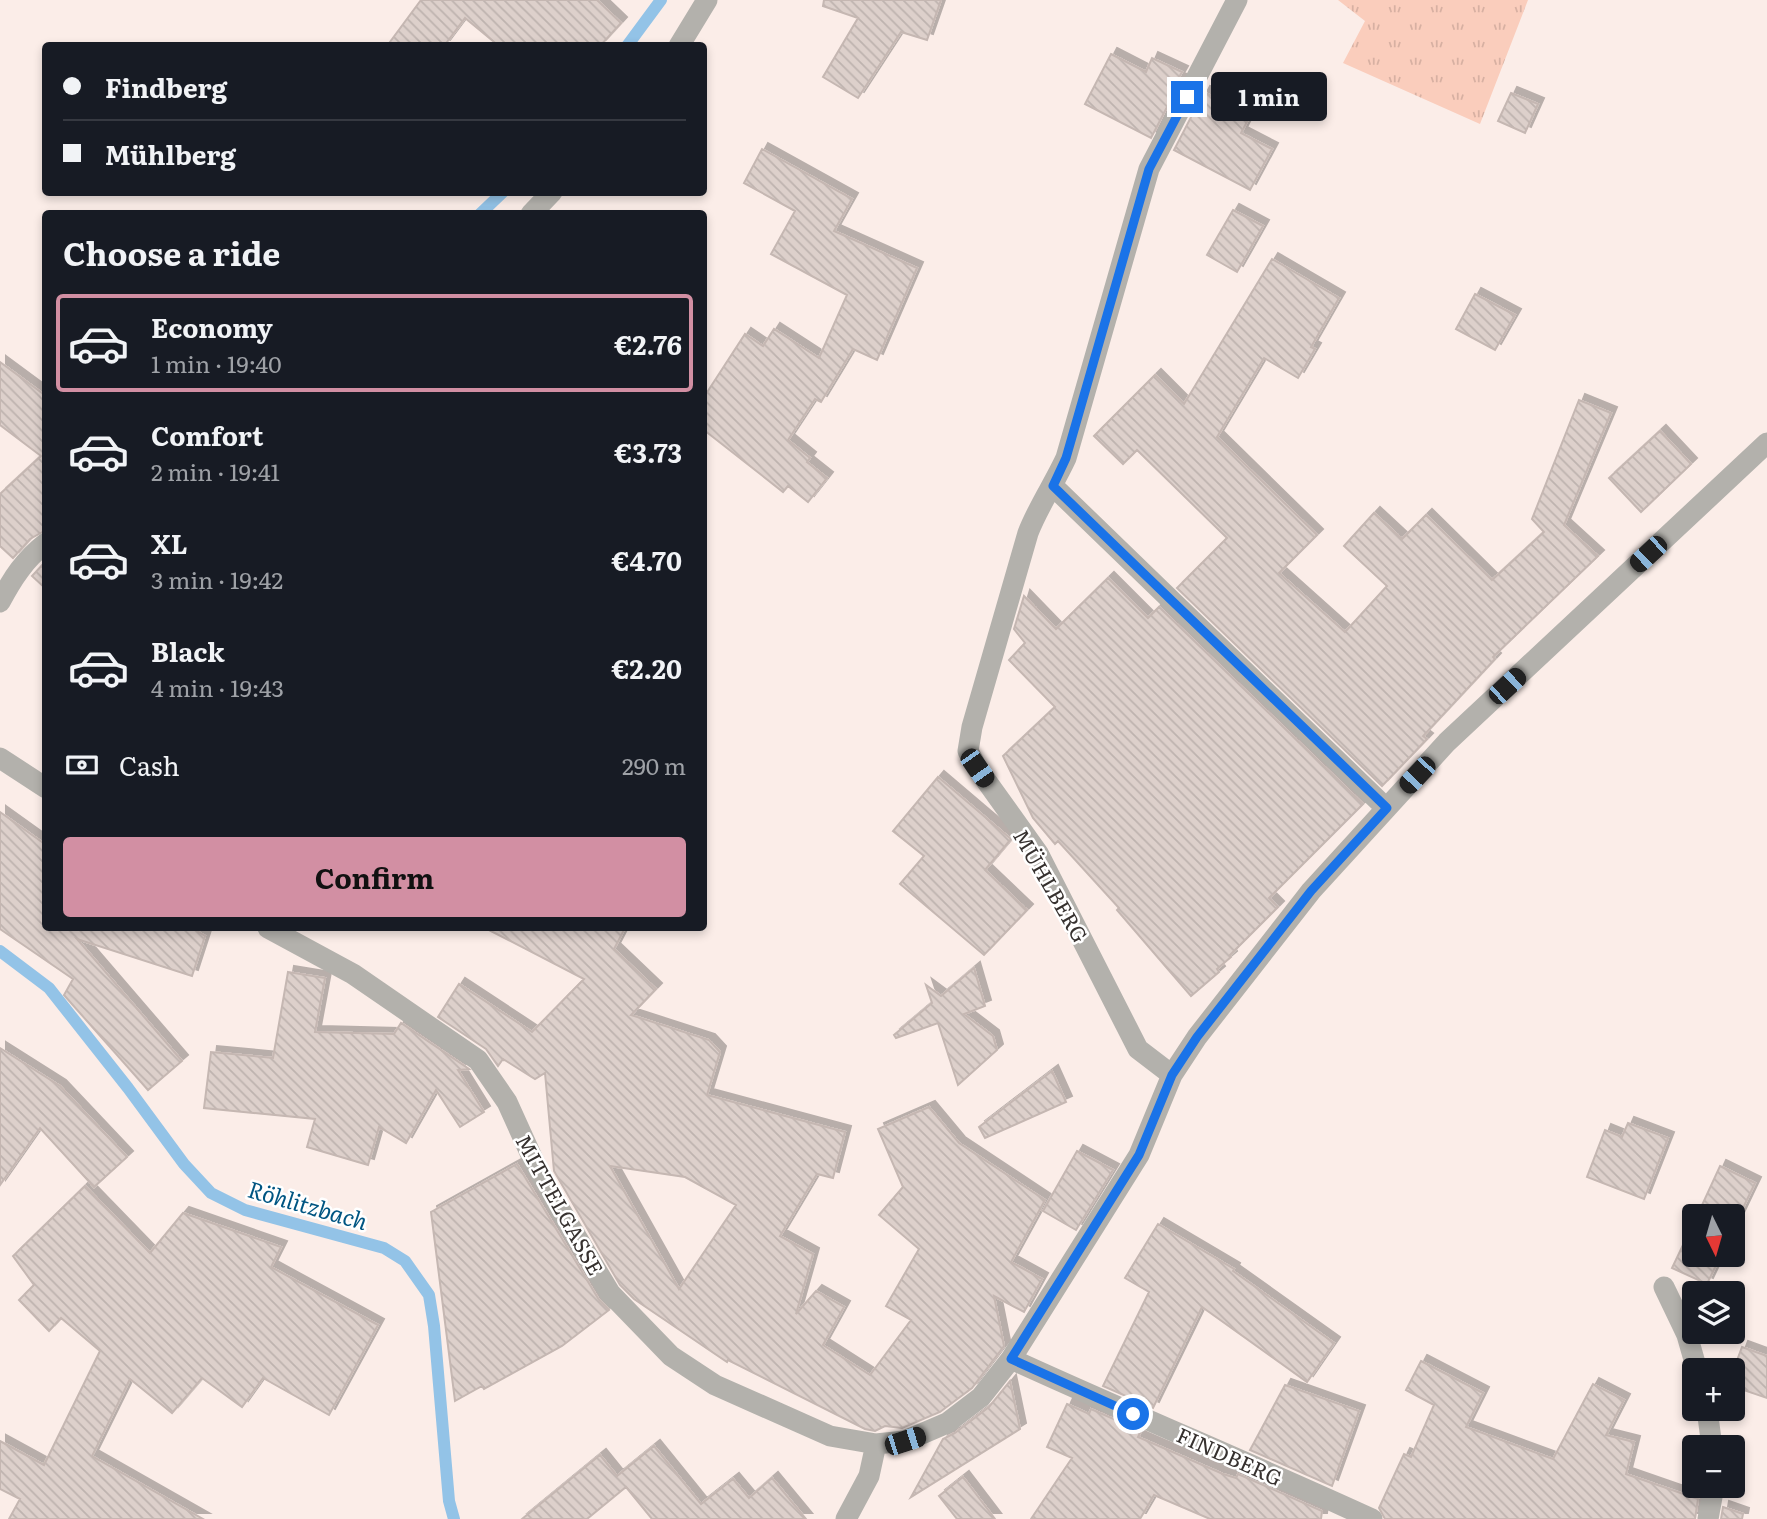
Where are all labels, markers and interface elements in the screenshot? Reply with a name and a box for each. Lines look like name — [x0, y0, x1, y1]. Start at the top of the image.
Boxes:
text: Findberg — [105, 67, 227, 106]
callout: 1 min — [1212, 72, 1327, 122]
text: 1 min — [1238, 79, 1300, 113]
route end — [1171, 81, 1203, 113]
text: Mühlberg — [105, 134, 236, 173]
text: Choose a ride — [63, 228, 280, 276]
text: Economy — [151, 307, 273, 346]
icon: car — [67, 312, 130, 375]
text: €2.76 — [614, 324, 682, 363]
text: 1 min · 19:40 — [151, 346, 282, 380]
text: Comfort — [151, 415, 263, 454]
icon: car — [67, 420, 130, 483]
text: €3.73 — [614, 432, 682, 471]
text: 2 min · 19:41 — [151, 454, 280, 488]
text: XL — [151, 523, 188, 562]
icon: car — [67, 528, 130, 591]
car — [1626, 532, 1671, 576]
text: €4.70 — [611, 540, 682, 579]
text: 3 min · 19:42 — [151, 562, 283, 596]
text: Black — [151, 631, 225, 670]
icon: car — [67, 636, 130, 699]
text: €2.20 — [611, 648, 682, 687]
car — [1485, 664, 1530, 708]
text: 4 min · 19:43 — [151, 670, 284, 704]
text: Cash — [119, 745, 180, 784]
car — [957, 745, 998, 791]
icon: cash — [63, 746, 101, 784]
text: 290 m — [622, 748, 686, 782]
car — [1395, 752, 1440, 798]
street label: MÜHLBERG — [1007, 823, 1097, 948]
button: Confirm — [63, 837, 686, 917]
street label: MITTELGASSE — [509, 1128, 613, 1280]
water label: Röhlitzbach — [244, 1171, 372, 1237]
north arrow — [1682, 1204, 1745, 1267]
map controls — [1682, 1204, 1745, 1498]
button: layers — [1682, 1281, 1745, 1344]
button: + — [1682, 1358, 1745, 1421]
route start — [1117, 1398, 1149, 1430]
street label: FINDBERG — [1172, 1418, 1288, 1492]
car — [882, 1425, 929, 1457]
button: − — [1682, 1435, 1745, 1498]

